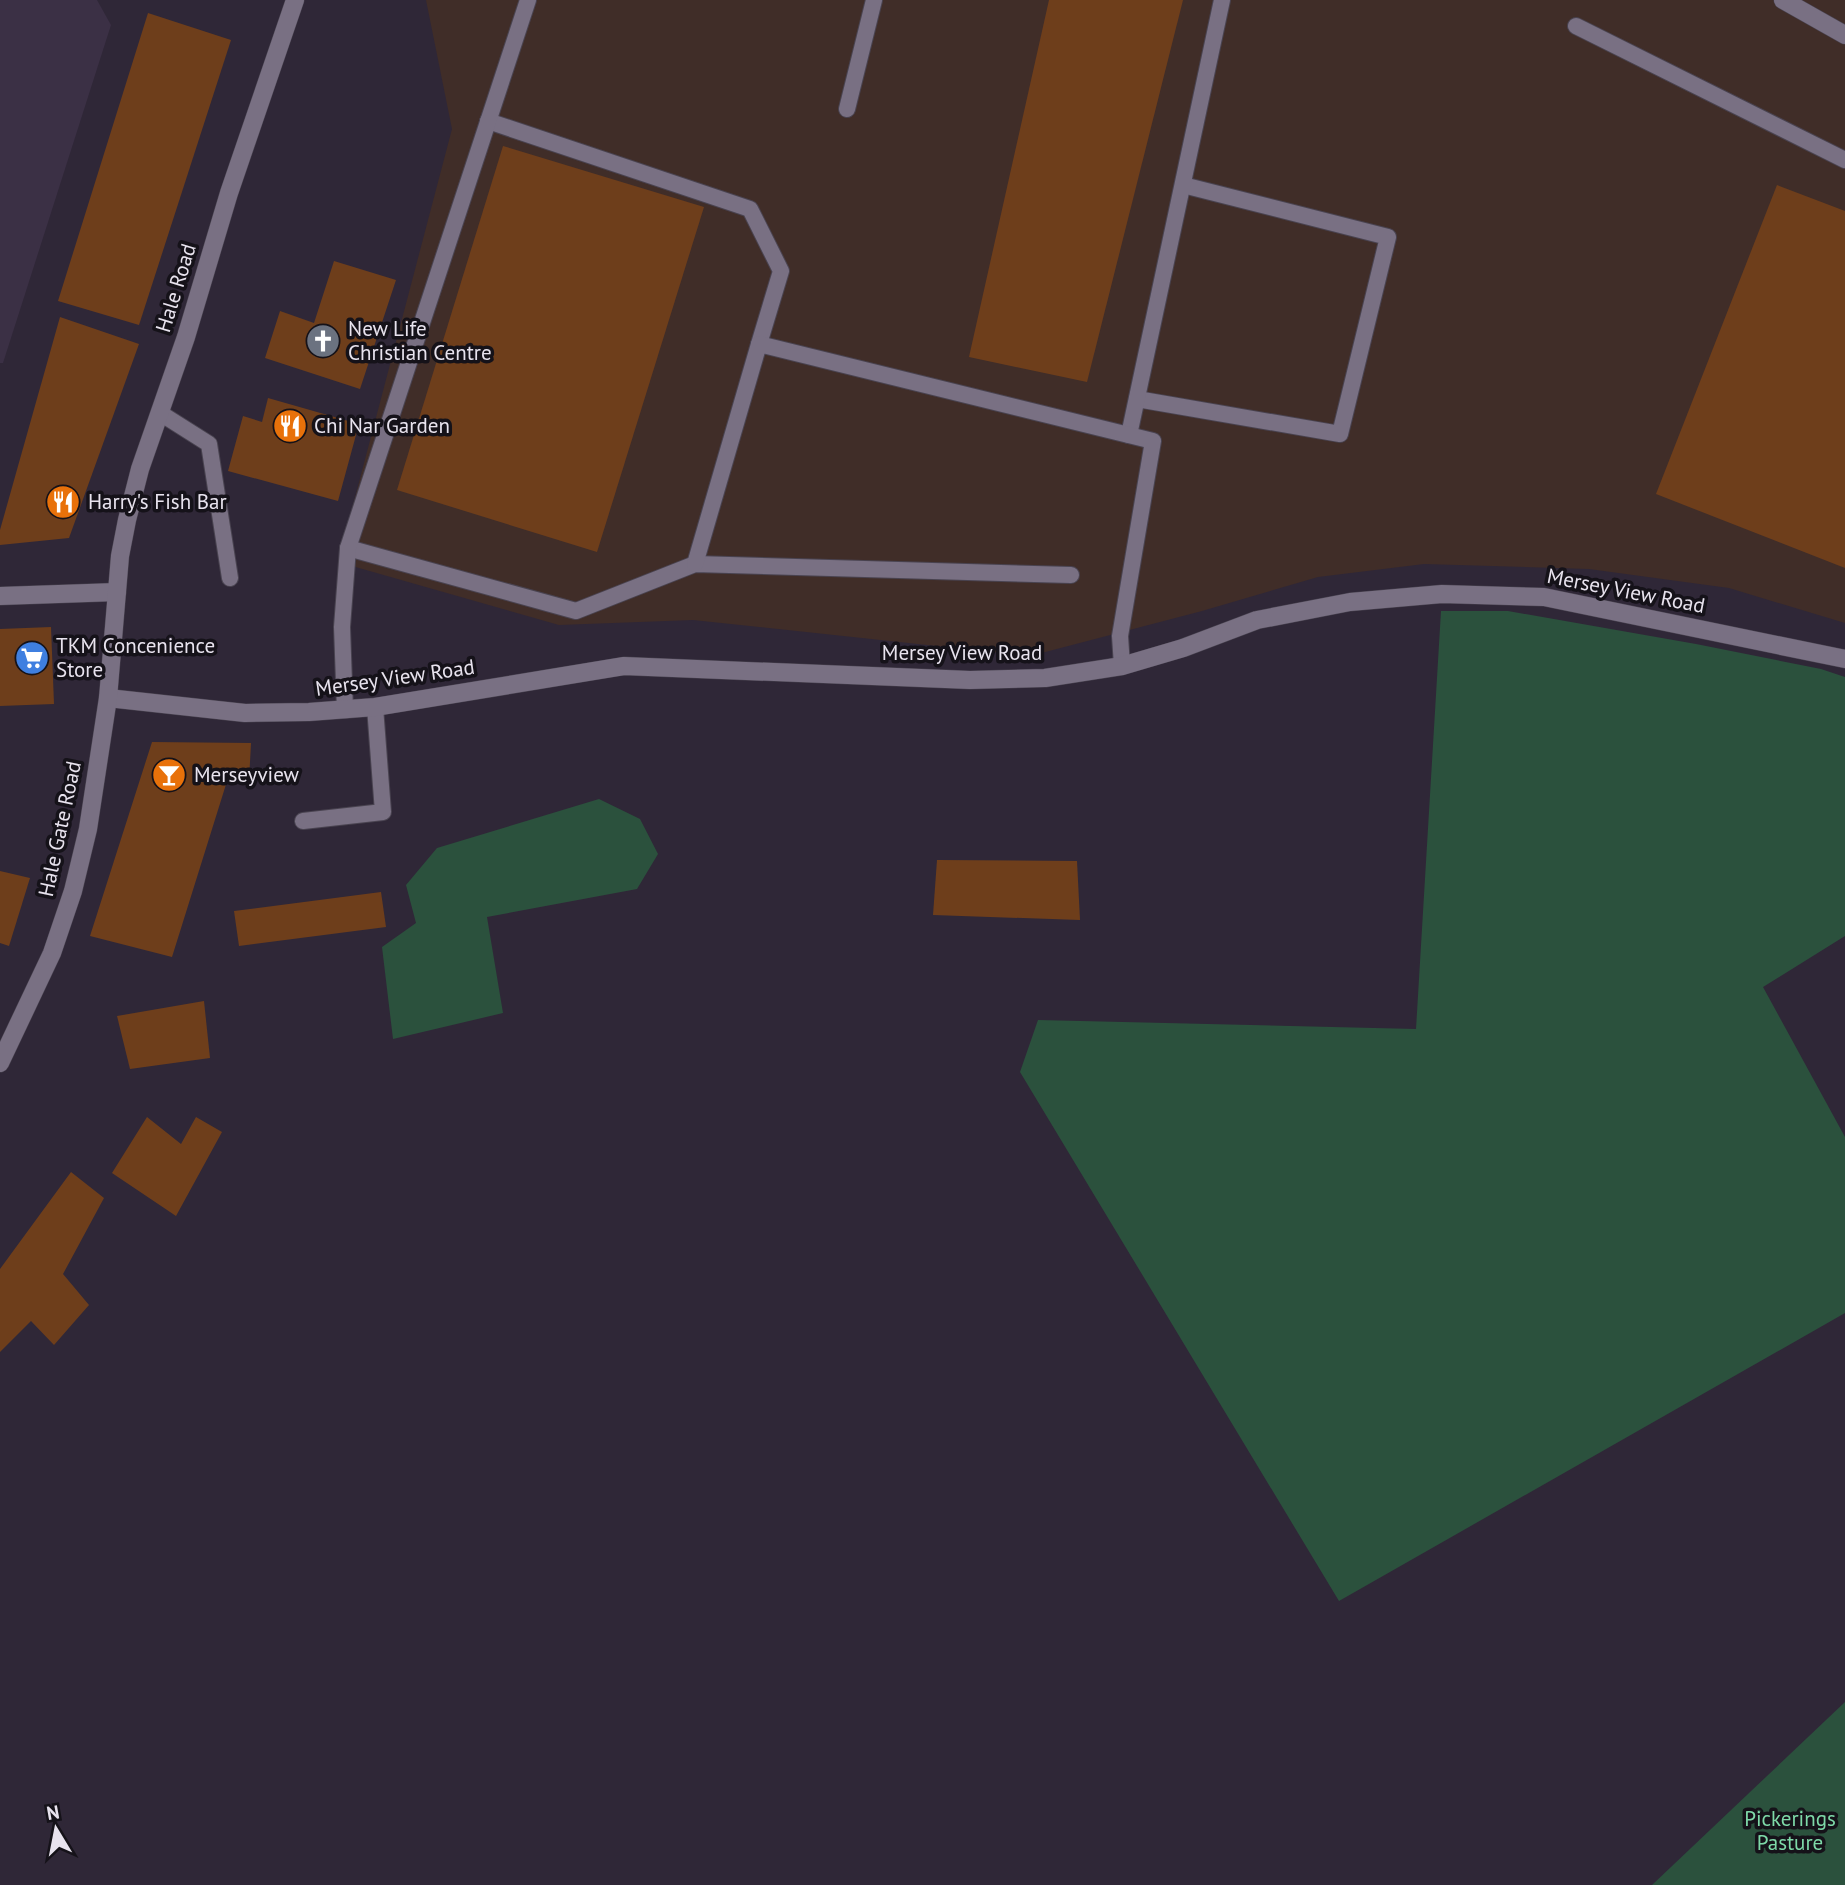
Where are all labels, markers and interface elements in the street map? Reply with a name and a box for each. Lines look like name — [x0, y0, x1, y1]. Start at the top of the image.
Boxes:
street label: Hale Road — [149, 240, 202, 336]
place label: New Life Christian Centre — [348, 315, 492, 366]
church icon: New Life Christian Centre — [304, 322, 342, 360]
restaurant icon: Chi Nar Garden — [271, 407, 309, 445]
place label: Chi Nar Garden — [314, 412, 450, 439]
restaurant icon: Harry's Fish Bar — [44, 483, 82, 521]
place label: Harry's Fish Bar — [88, 488, 227, 515]
street label: Mersey View Road — [1545, 562, 1707, 619]
place label: TKM Concenience Store — [56, 632, 215, 683]
supermarket icon: TKM Concenience Store — [13, 639, 51, 677]
street label: Mersey View Road — [882, 639, 1042, 666]
street label: Mersey View Road — [314, 653, 476, 702]
bar icon: Merseyview — [150, 756, 188, 794]
street label: Hale Gate Road — [32, 759, 87, 899]
place label: Merseyview — [194, 761, 300, 788]
north arrow — [21, 1794, 91, 1864]
text: N — [45, 1799, 61, 1825]
park label: Pickerings Pasture — [1744, 1805, 1836, 1856]

